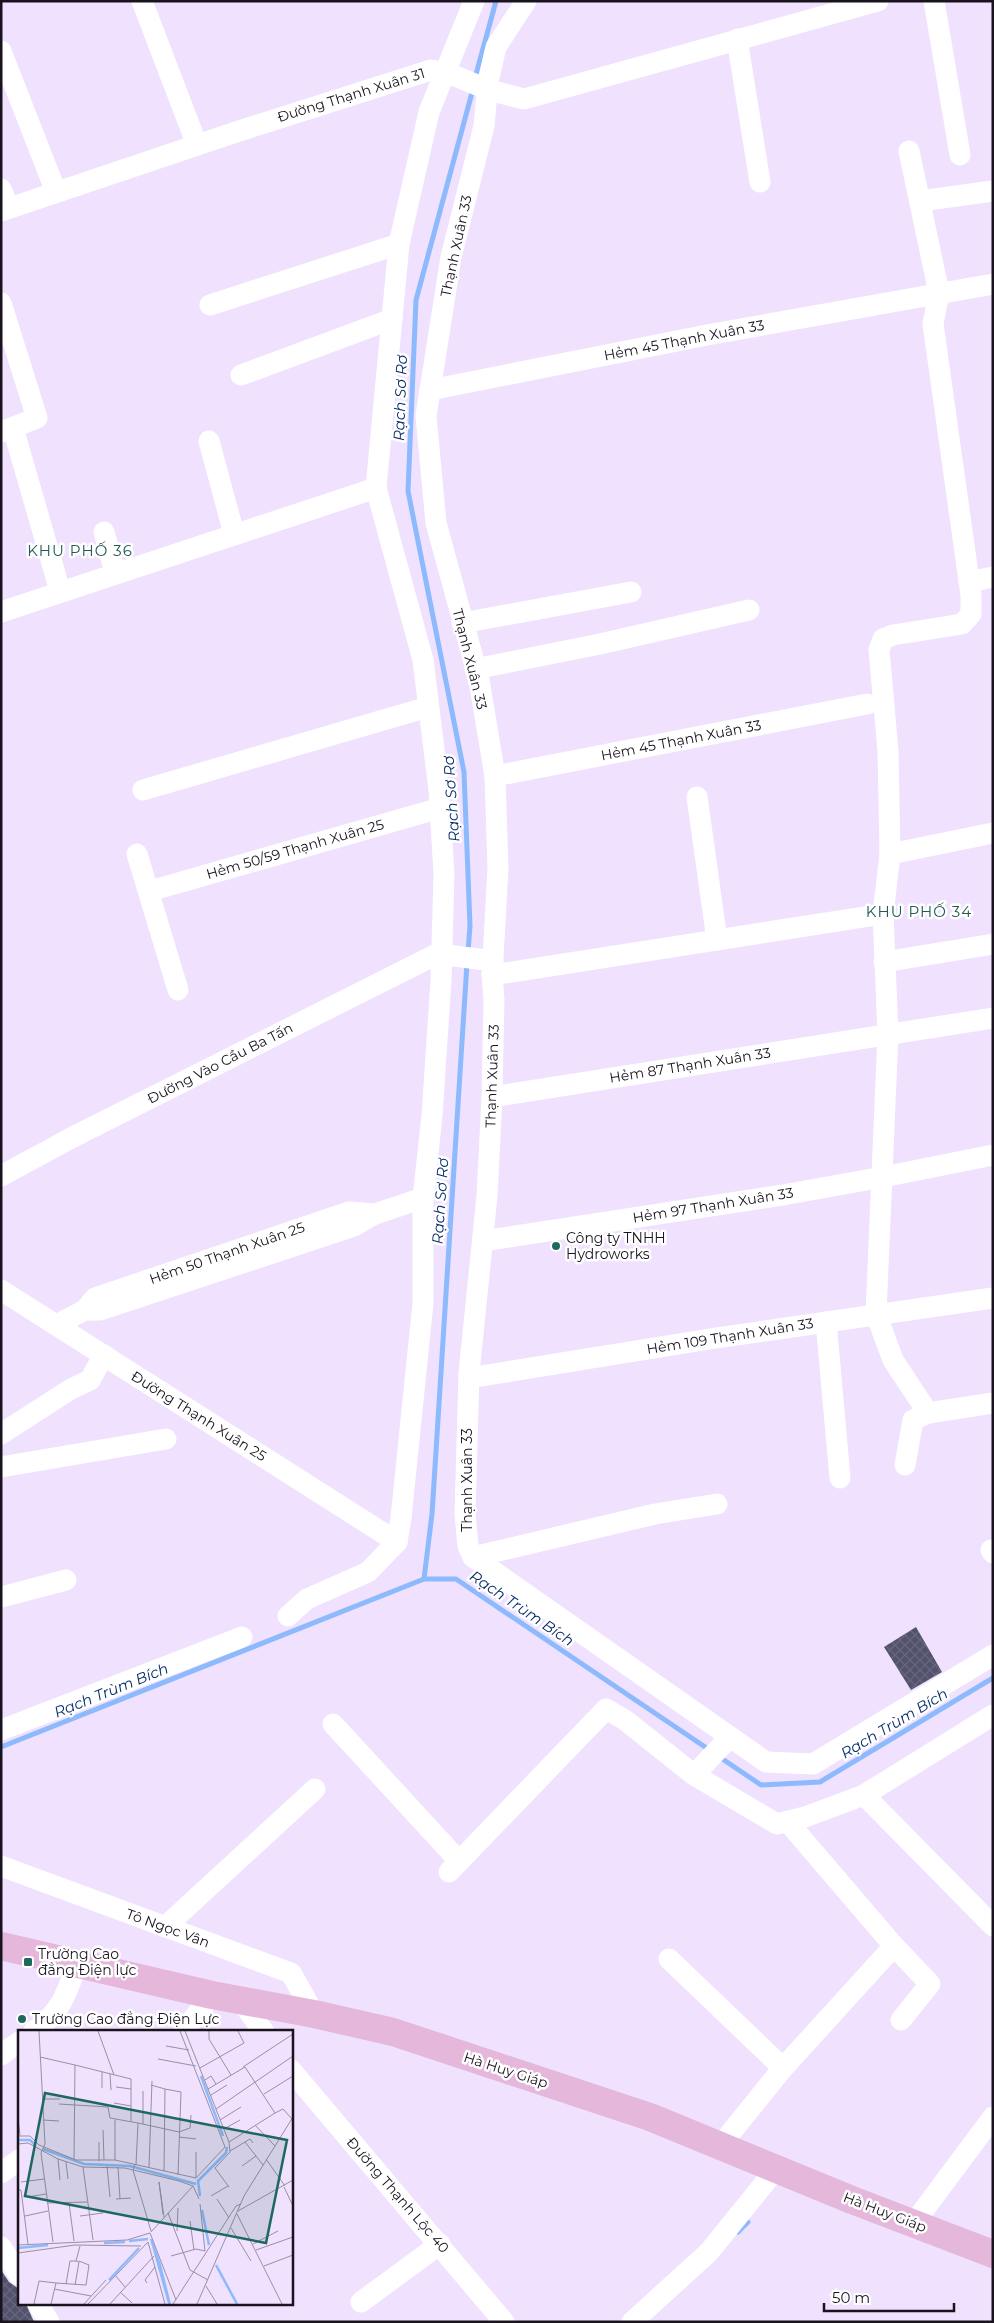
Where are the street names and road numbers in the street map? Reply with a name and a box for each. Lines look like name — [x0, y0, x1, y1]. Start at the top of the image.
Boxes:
street label: Đường Thạnh Xuân 31 — [275, 64, 427, 126]
street label: Thạnh Xuân 33 — [436, 193, 476, 299]
street label: Hẻm 45 Thạnh Xuân 33 — [602, 316, 766, 364]
street label: Thạnh Xuân 33 — [449, 607, 491, 712]
street label: Hẻm 45 Thạnh Xuân 33 — [599, 716, 763, 764]
street label: Hẻm 50/59 Thạnh Xuân 25 — [204, 815, 386, 883]
street label: Đường Vào Cầu Ba Tấn — [144, 1018, 296, 1108]
street label: Thạnh Xuân 33 — [481, 1024, 503, 1128]
street label: Hẻm 87 Thạnh Xuân 33 — [608, 1043, 772, 1087]
street label: Hẻm 97 Thạnh Xuân 33 — [631, 1183, 795, 1227]
street label: Hẻm 50 Thạnh Xuân 25 — [147, 1218, 307, 1288]
street label: Hẻm 109 Thạnh Xuân 33 — [645, 1314, 815, 1358]
street label: Đường Thạnh Xuân 25 — [128, 1367, 270, 1465]
street label: Thạnh Xuân 33 — [458, 1428, 476, 1532]
street label: Tô Ngọc Vân — [124, 1905, 212, 1951]
street label: Hà Huy Giáp — [462, 2048, 550, 2092]
street label: Đường Thạnh Lộc 40 — [343, 2133, 453, 2257]
street label: Hà Huy Giáp — [841, 2188, 929, 2236]

